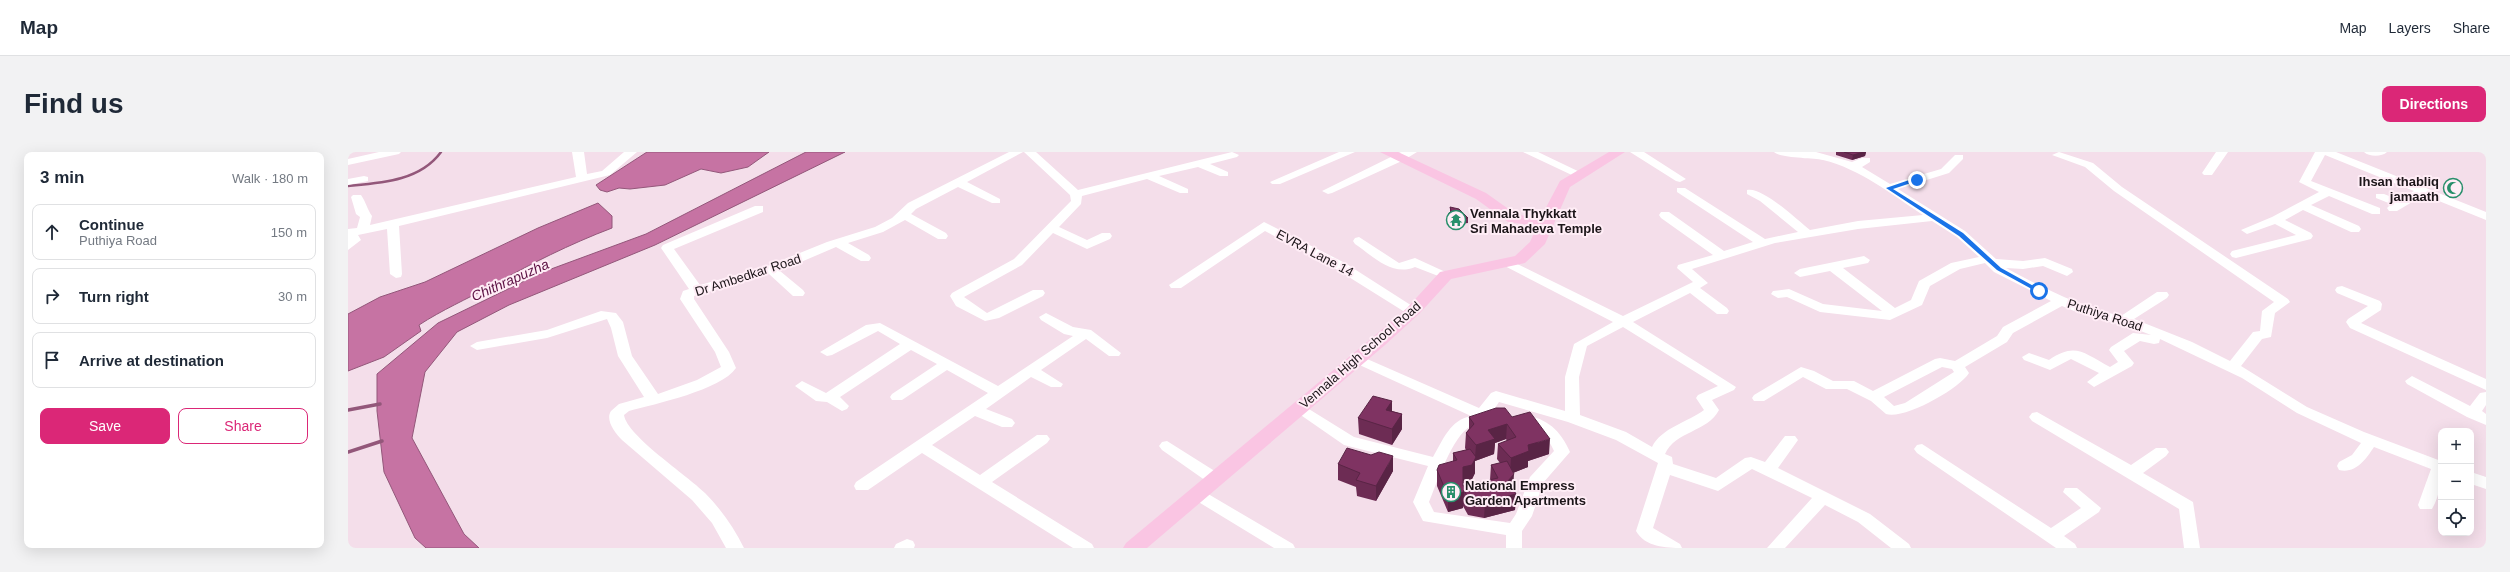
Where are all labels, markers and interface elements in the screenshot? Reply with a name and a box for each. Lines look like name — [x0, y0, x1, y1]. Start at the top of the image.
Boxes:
text: Map — [20, 17, 58, 38]
text: Map — [2339, 20, 2367, 36]
text: Layers — [2389, 20, 2431, 36]
text: Share — [2453, 20, 2490, 36]
button: Directions — [2382, 86, 2486, 122]
text: Find us — [24, 88, 124, 119]
text: 3 min — [40, 168, 84, 187]
text: Walk · 180 m — [232, 171, 308, 186]
route end — [1908, 171, 1926, 189]
place label: Ihsan thabliq jamaath — [2359, 174, 2439, 204]
mosque icon: Ihsan thabliq jamaath — [2442, 177, 2464, 199]
place label: Vennala Thykkatt Sri Mahadeva Temple — [1470, 206, 1602, 236]
temple icon: Vennala Thykkatt Sri Mahadeva Temple — [1445, 209, 1467, 231]
text: Continue — [79, 216, 144, 233]
icon: ahead — [41, 221, 63, 243]
text: 150 m — [271, 225, 307, 240]
street label: EVRA Lane 14 — [1274, 226, 1356, 280]
text: Puthiya Road — [79, 233, 157, 248]
street label: Dr Ambedkar Road — [693, 251, 803, 299]
water label: Chithrapuzha — [469, 256, 551, 304]
route start — [2030, 282, 2048, 300]
icon: right — [41, 285, 63, 307]
text: Turn right — [79, 288, 149, 305]
text: 30 m — [278, 289, 307, 304]
street label: Puthiya Road — [2066, 296, 2144, 334]
street label: Vennala High School Road — [1296, 298, 1424, 412]
icon: arrive — [41, 349, 63, 371]
text: Arrive at destination — [79, 352, 224, 369]
button: Save — [40, 408, 170, 444]
button: Share — [178, 408, 308, 444]
map controls — [2438, 428, 2474, 536]
button: + — [2438, 428, 2474, 464]
button: − — [2438, 464, 2474, 500]
place label: National Empress Garden Apartments — [1465, 478, 1586, 508]
building icon: National Empress Garden Apartments — [1440, 481, 1462, 503]
button: locate — [2438, 500, 2474, 536]

